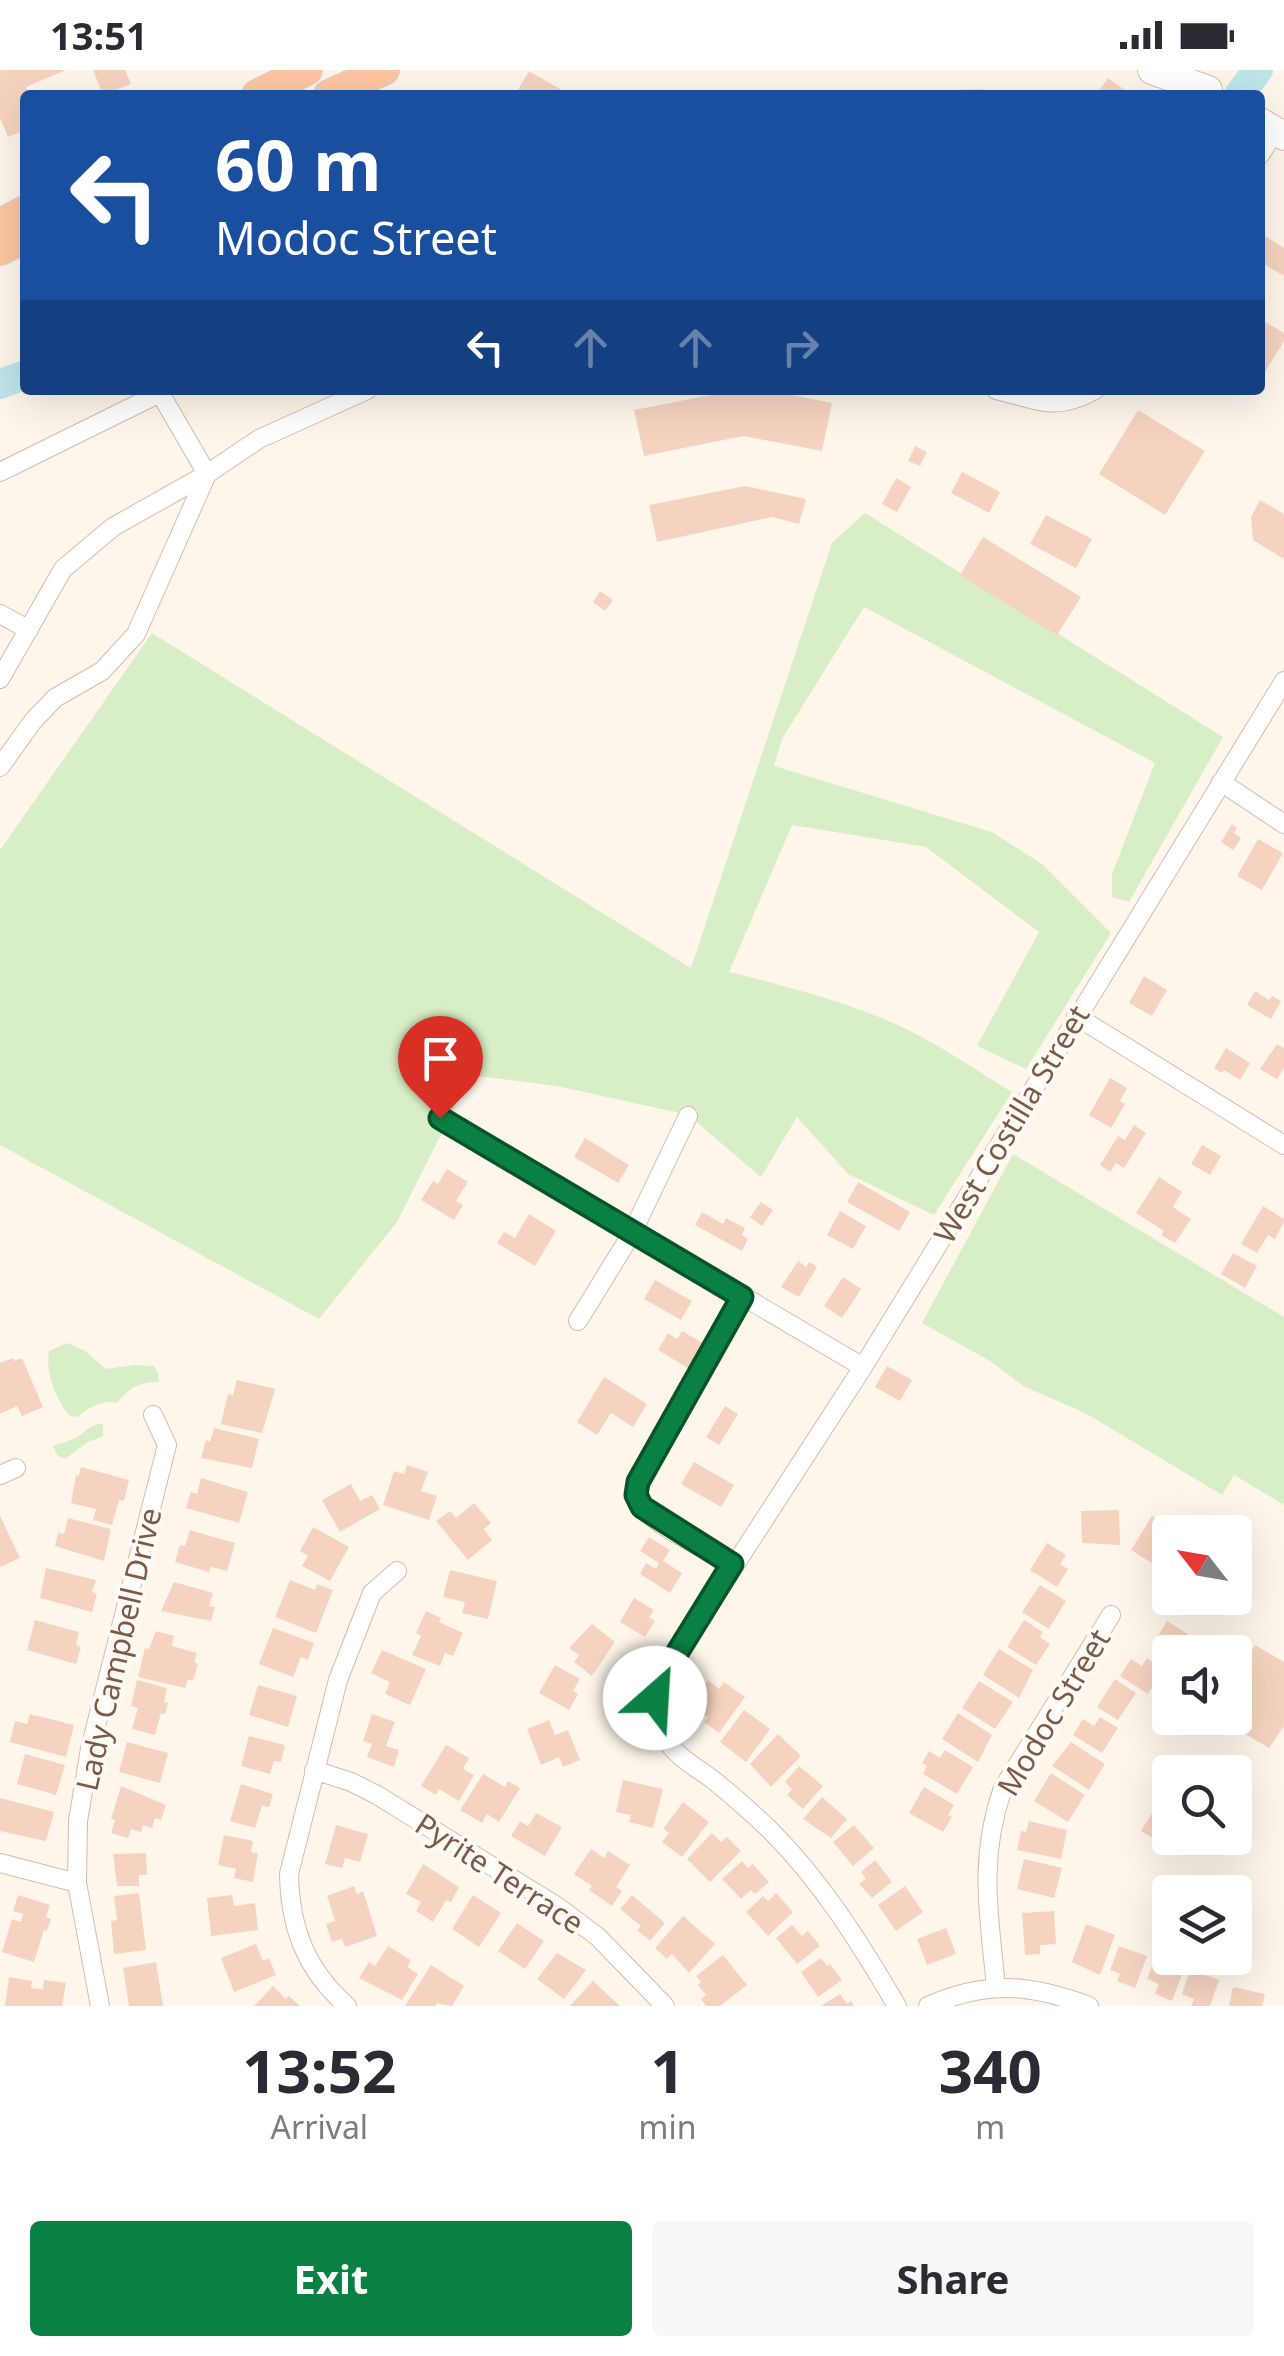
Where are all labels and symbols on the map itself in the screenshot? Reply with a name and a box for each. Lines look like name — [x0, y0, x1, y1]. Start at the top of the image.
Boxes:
street label: West Costilla Street — [924, 997, 1098, 1251]
pin — [398, 1016, 483, 1119]
street label: Lady Campbell Drive — [65, 1503, 171, 1795]
north arrow — [1152, 1515, 1252, 1615]
street label: Modoc Street — [987, 1621, 1119, 1803]
position arrow — [603, 1646, 707, 1750]
street label: Pyrite Terrace — [408, 1803, 592, 1943]

